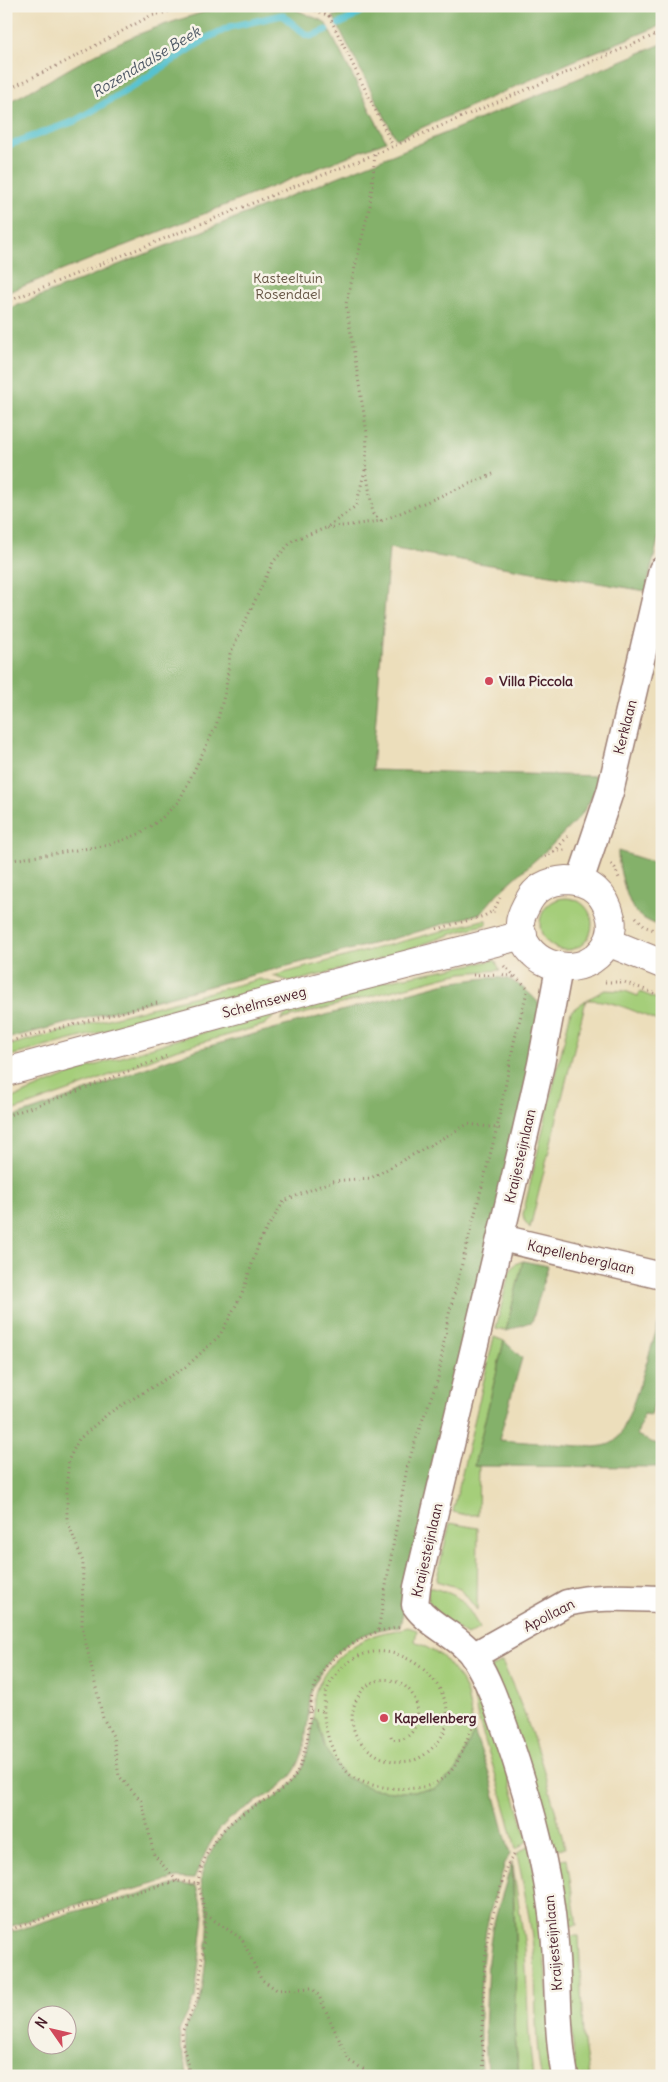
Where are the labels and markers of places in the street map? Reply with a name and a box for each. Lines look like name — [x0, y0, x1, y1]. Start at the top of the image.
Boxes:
place label: Villa Piccola — [499, 672, 573, 690]
marker: Villa Piccola — [483, 675, 495, 687]
place label: Kapellenberg — [394, 1709, 477, 1727]
marker: Kapellenberg — [378, 1712, 390, 1724]

